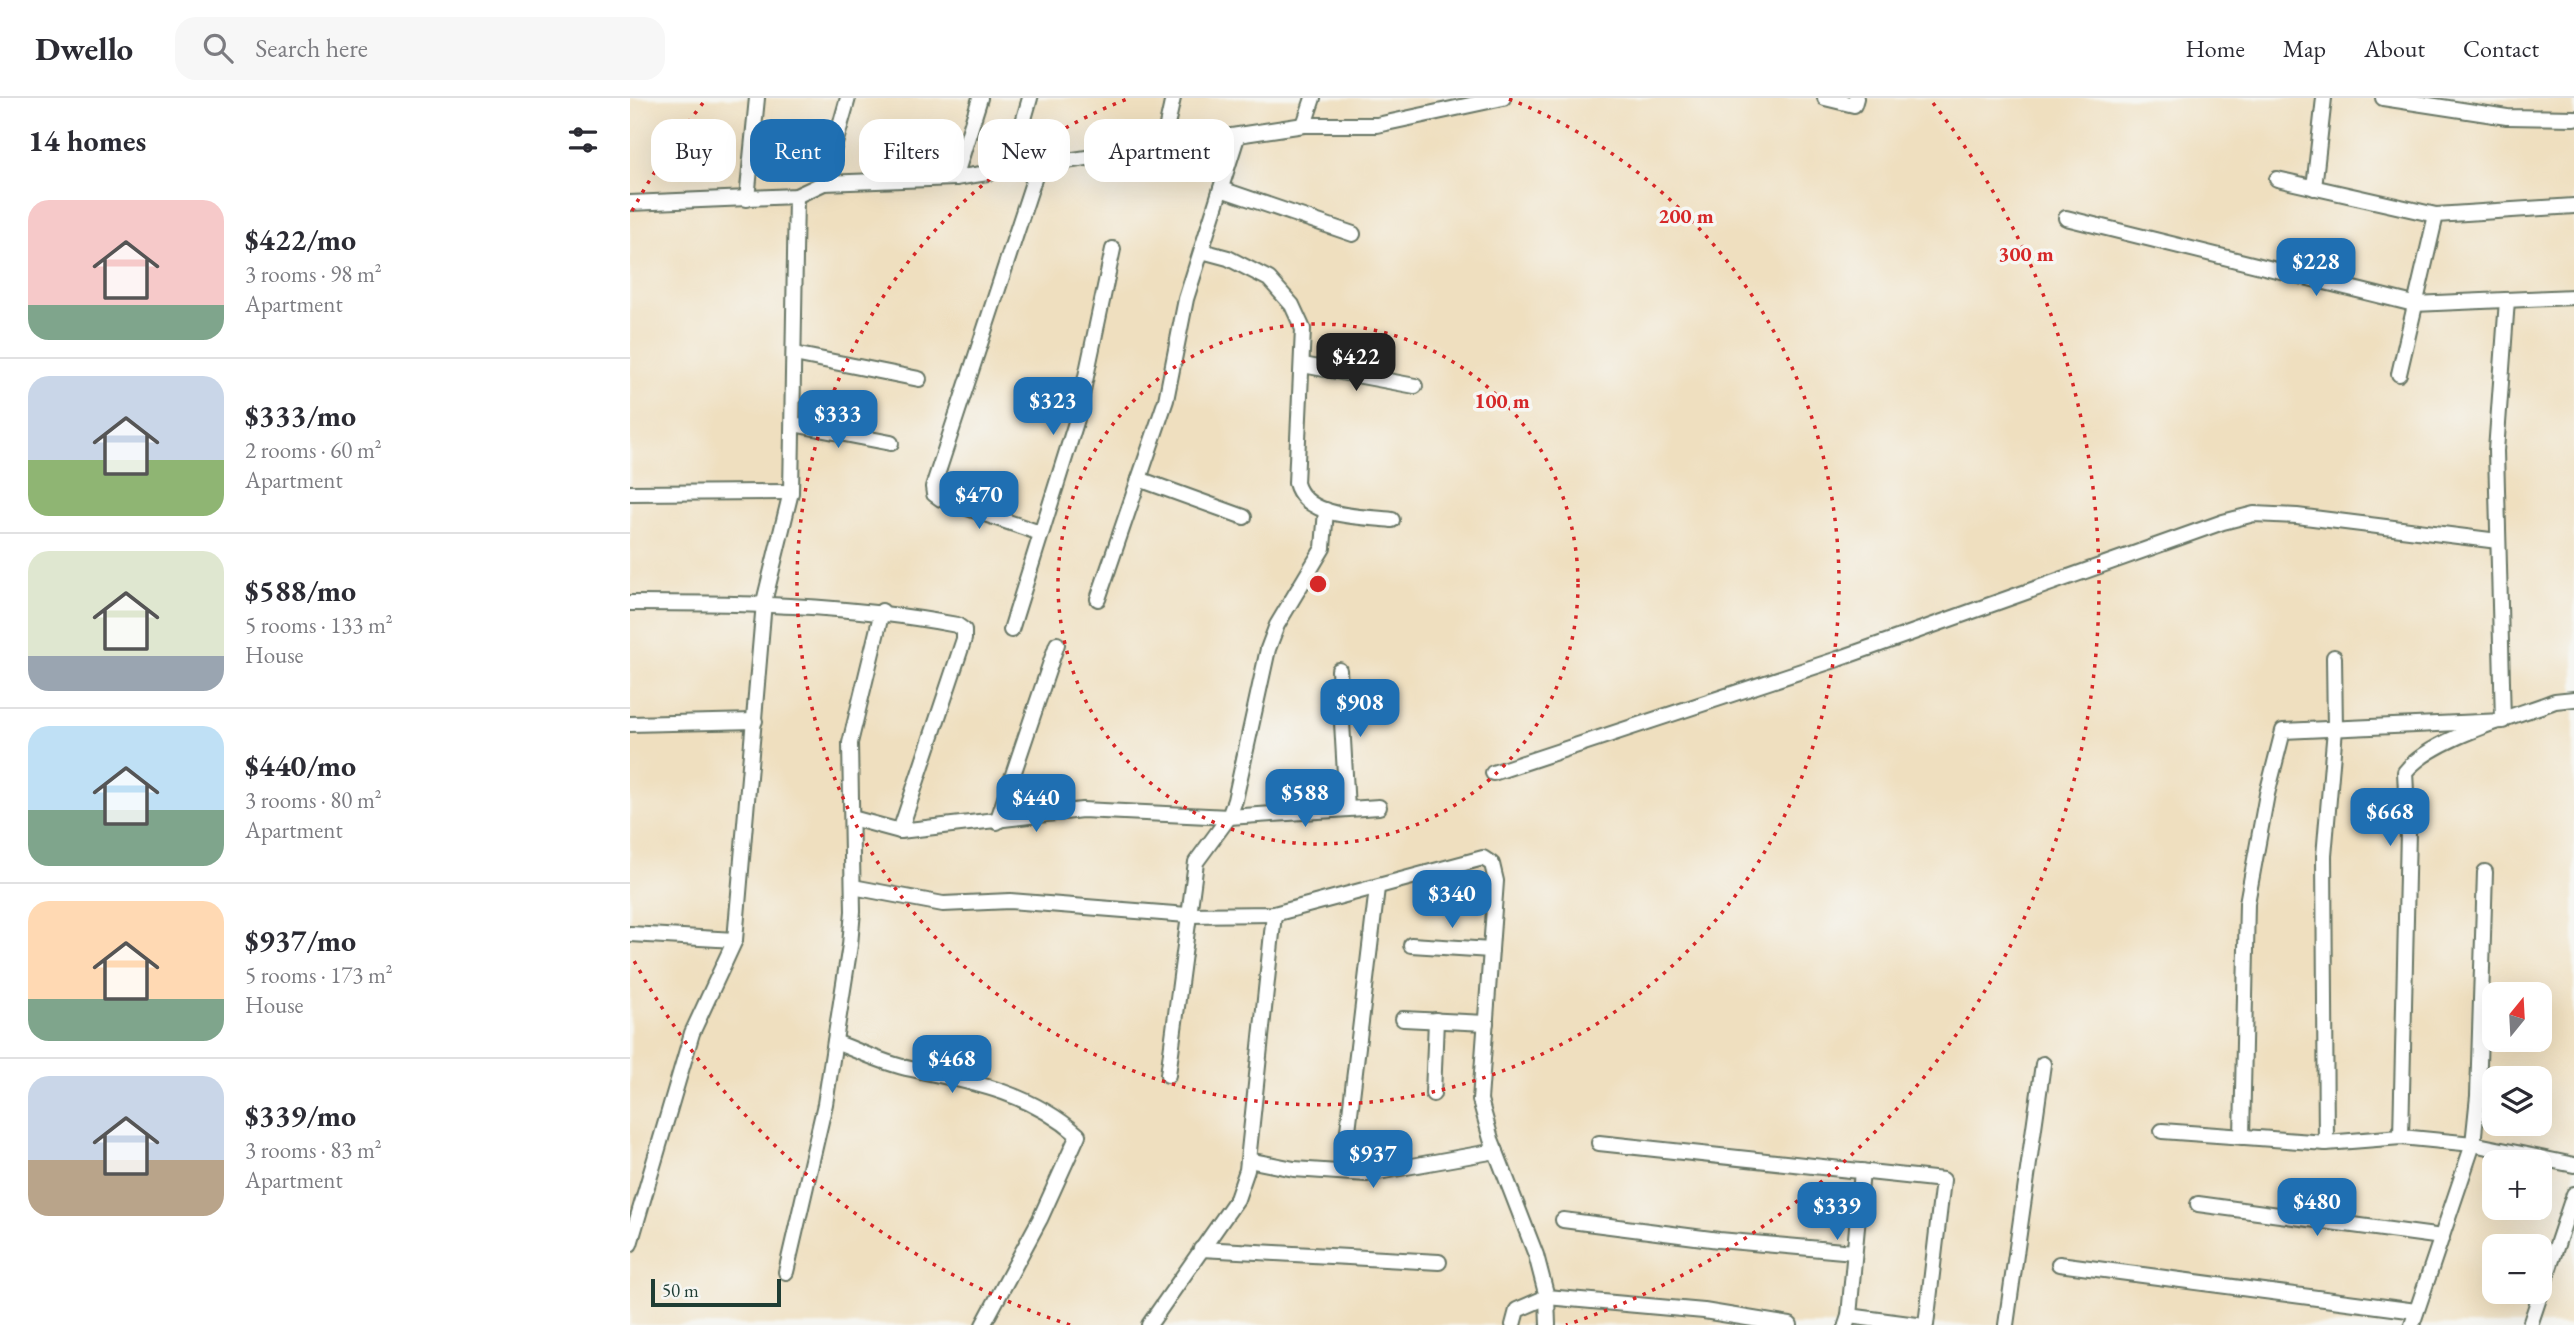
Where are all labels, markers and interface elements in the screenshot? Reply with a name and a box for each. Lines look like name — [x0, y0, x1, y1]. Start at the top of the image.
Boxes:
search box — [175, 17, 665, 80]
text: Dwello — [35, 27, 133, 70]
icon: search — [199, 29, 237, 67]
text: Search here — [255, 31, 368, 65]
text: Home — [2185, 33, 2245, 64]
text: Map — [2283, 33, 2326, 64]
text: About — [2364, 33, 2425, 64]
text: Contact — [2463, 33, 2539, 64]
chip: Buy — [651, 119, 736, 182]
chip: Rent — [750, 119, 845, 182]
chip: Filters — [859, 119, 964, 182]
chip: New — [978, 119, 1070, 182]
chip: Apartment — [1084, 119, 1234, 182]
text: 14 homes — [28, 121, 146, 160]
icon: filters — [564, 121, 602, 159]
text: 200 m — [1658, 202, 1714, 229]
text: $422/mo — [245, 220, 356, 259]
icon: home — [84, 228, 168, 312]
pin: $228 — [2275, 238, 2357, 298]
text: 300 m — [1998, 240, 2054, 267]
text: $228 — [2292, 246, 2340, 276]
text: 3 rooms · 98 m² — [245, 259, 382, 289]
text: Apartment — [245, 289, 343, 319]
pin: $422 — [1315, 334, 1397, 393]
text: $422 — [1332, 341, 1380, 371]
pin: $323 — [1012, 378, 1094, 437]
text: $323 — [1029, 385, 1077, 415]
text: 100 m — [1474, 387, 1530, 414]
pin: $333 — [797, 390, 879, 450]
text: $333/mo — [245, 396, 356, 435]
text: $333 — [814, 398, 862, 428]
icon: home — [84, 404, 168, 488]
text: 2 rooms · 60 m² — [245, 435, 382, 465]
text: Apartment — [245, 465, 343, 495]
pin: $470 — [938, 472, 1020, 531]
text: $470 — [955, 479, 1003, 509]
text: $588/mo — [245, 571, 356, 610]
centre of rings — [1306, 572, 1330, 596]
icon: home — [84, 579, 168, 663]
text: 5 rooms · 133 m² — [245, 610, 393, 640]
text: House — [245, 640, 304, 670]
pin: $908 — [1319, 680, 1401, 739]
text: $908 — [1336, 687, 1384, 717]
text: $440/mo — [245, 746, 356, 785]
icon: home — [84, 754, 168, 838]
pin: $588 — [1264, 770, 1346, 829]
pin: $440 — [995, 774, 1077, 834]
text: $588 — [1281, 777, 1329, 807]
text: $440 — [1012, 782, 1060, 812]
text: 3 rooms · 80 m² — [245, 785, 382, 815]
pin: $668 — [2349, 788, 2431, 848]
text: $668 — [2366, 796, 2414, 826]
text: Apartment — [245, 815, 343, 845]
pin: $340 — [1411, 870, 1493, 930]
text: $340 — [1428, 878, 1476, 908]
text: $937/mo — [245, 921, 356, 960]
icon: home — [84, 929, 168, 1013]
text: 5 rooms · 173 m² — [245, 960, 393, 990]
north arrow — [2482, 982, 2552, 1052]
map controls — [2482, 982, 2552, 1304]
text: House — [245, 990, 304, 1020]
pin: $468 — [911, 1035, 993, 1095]
text: $468 — [928, 1043, 976, 1073]
button: layers — [2482, 1066, 2552, 1136]
text: $339/mo — [245, 1096, 356, 1135]
icon: home — [84, 1104, 168, 1188]
pin: $937 — [1332, 1130, 1414, 1190]
text: 3 rooms · 83 m² — [245, 1135, 382, 1165]
text: $937 — [1349, 1138, 1397, 1168]
button: + — [2482, 1150, 2552, 1220]
text: Apartment — [245, 1165, 343, 1195]
pin: $480 — [2276, 1178, 2358, 1238]
pin: $339 — [1796, 1182, 1878, 1242]
text: $480 — [2293, 1186, 2341, 1216]
text: $339 — [1813, 1190, 1861, 1220]
button: − — [2482, 1234, 2552, 1304]
scale bar — [651, 1276, 780, 1308]
text: 50 m — [662, 1278, 699, 1303]

